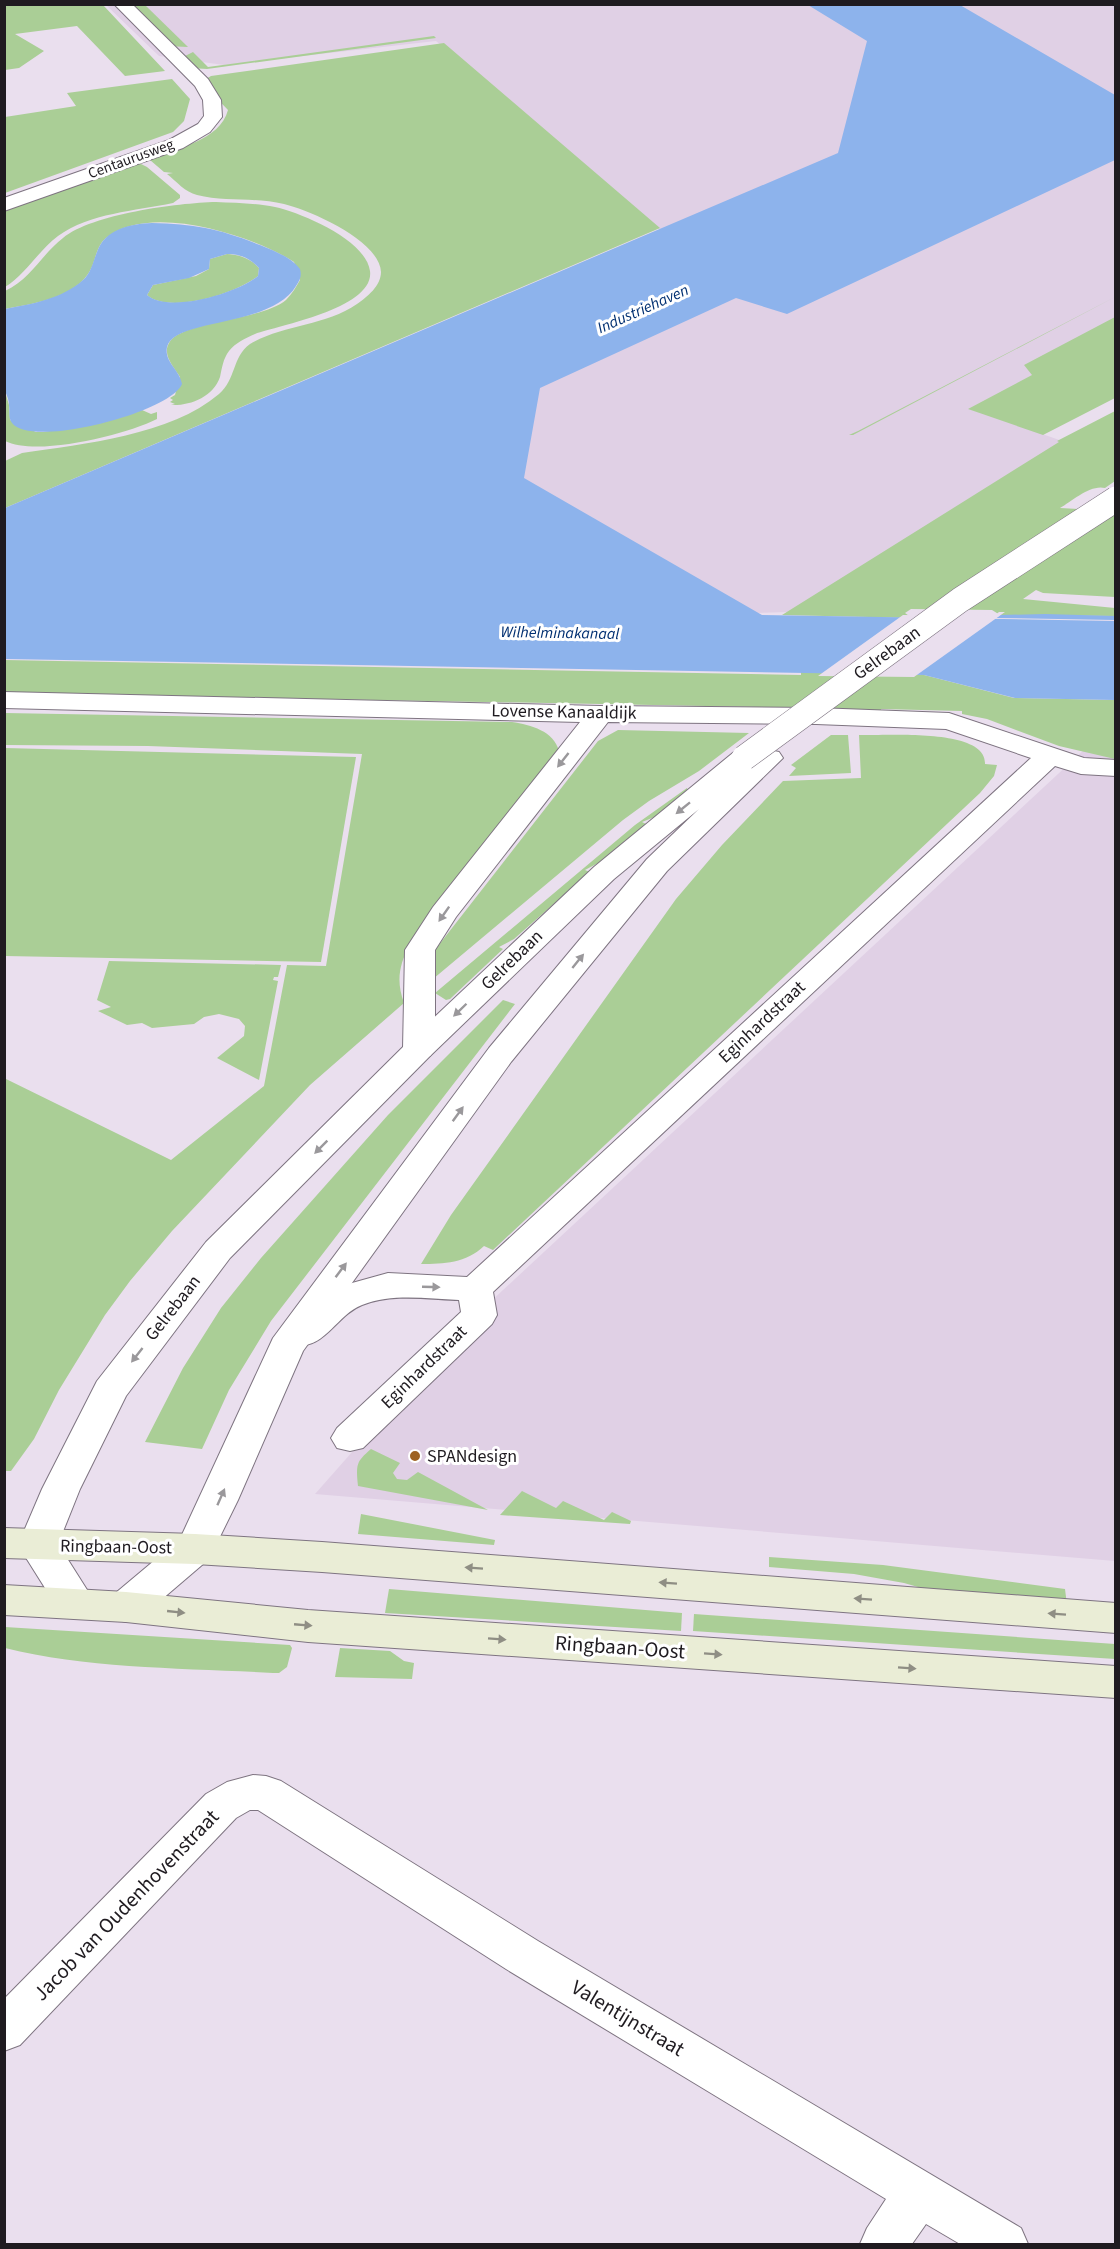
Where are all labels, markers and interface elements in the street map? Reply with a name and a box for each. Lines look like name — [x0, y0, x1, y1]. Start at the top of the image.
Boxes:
street label: Centaurusweg — [85, 134, 177, 184]
water label: Industriehaven — [594, 279, 692, 339]
street label: Gelrebaan — [848, 620, 926, 686]
water label: Wilhelminakanaal — [500, 621, 620, 645]
street label: Lovense Kanaaldijk — [491, 698, 637, 726]
one-way arrow — [558, 752, 570, 767]
one-way arrow — [675, 802, 690, 814]
one-way arrow — [438, 905, 450, 921]
street label: Gelrebaan — [476, 924, 548, 996]
one-way arrow — [572, 953, 584, 968]
street label: Eginhardstraat — [713, 975, 811, 1069]
one-way arrow — [454, 1002, 468, 1016]
one-way arrow — [452, 1106, 464, 1122]
one-way arrow — [315, 1139, 329, 1153]
one-way arrow — [335, 1262, 347, 1278]
street label: Gelrebaan — [139, 1270, 207, 1346]
one-way arrow — [422, 1282, 441, 1292]
street label: Eginhardstraat — [375, 1320, 473, 1414]
one-way arrow — [131, 1347, 143, 1363]
place label: SPANdesign — [427, 1444, 517, 1469]
marker: SPANdesign — [408, 1449, 422, 1463]
one-way arrow — [216, 1488, 225, 1505]
street label: Ringbaan-Oost — [60, 1534, 172, 1560]
one-way arrow — [464, 1564, 483, 1573]
one-way arrow — [659, 1579, 678, 1588]
one-way arrow — [853, 1594, 872, 1603]
one-way arrow — [167, 1607, 186, 1617]
one-way arrow — [1048, 1609, 1067, 1619]
one-way arrow — [293, 1620, 312, 1630]
street label: Ringbaan-Oost — [554, 1627, 686, 1667]
one-way arrow — [488, 1634, 507, 1643]
one-way arrow — [703, 1649, 722, 1659]
one-way arrow — [898, 1663, 917, 1672]
street label: Jacob van Oudenhovenstraat — [26, 1802, 226, 2008]
street label: Valentijnstraat — [566, 1972, 690, 2064]

